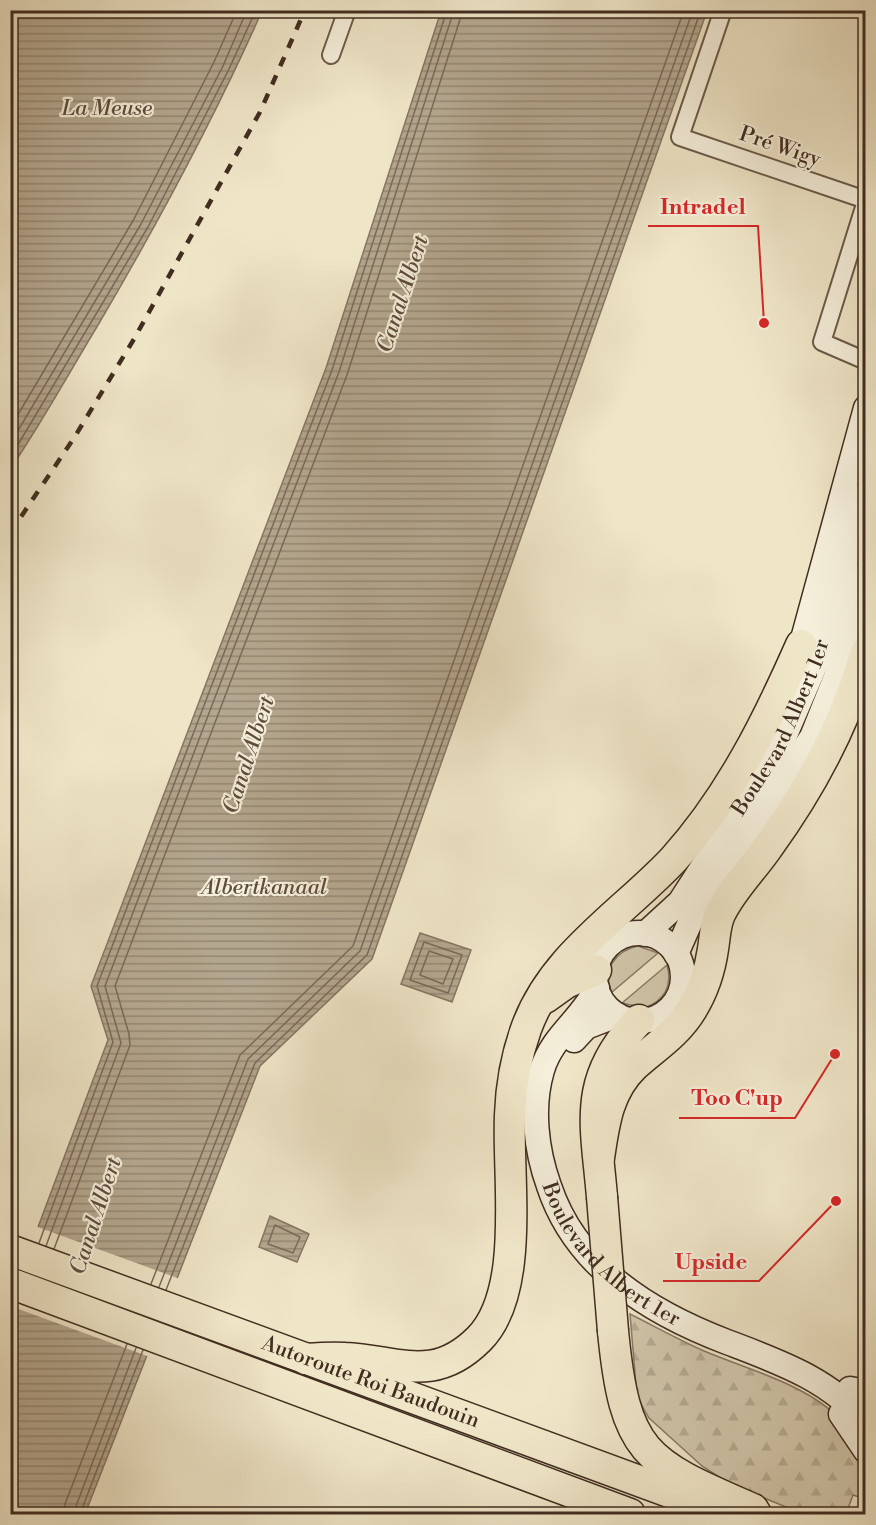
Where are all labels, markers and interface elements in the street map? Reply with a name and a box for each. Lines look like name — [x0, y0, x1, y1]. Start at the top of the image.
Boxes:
water label: La Meuse — [61, 95, 152, 122]
street label: Pré Wigy — [736, 121, 825, 173]
callout: Intradel — [648, 186, 758, 226]
text: Intradel — [660, 194, 746, 221]
water label: Canal Albert — [371, 231, 435, 356]
street label: Boulevard Albert 1er — [726, 636, 835, 822]
water label: Canal Albert — [217, 692, 281, 817]
water label: Albertkanaal — [199, 874, 327, 901]
callout: Too C'up — [679, 1078, 795, 1118]
text: Too C'up — [691, 1085, 783, 1112]
water label: Canal Albert — [64, 1153, 128, 1278]
street label: Boulevard Albert 1er — [535, 1178, 684, 1332]
callout: Upside — [663, 1241, 759, 1281]
text: Upside — [675, 1249, 747, 1276]
street label: Autoroute Roi Baudouin — [257, 1330, 483, 1434]

